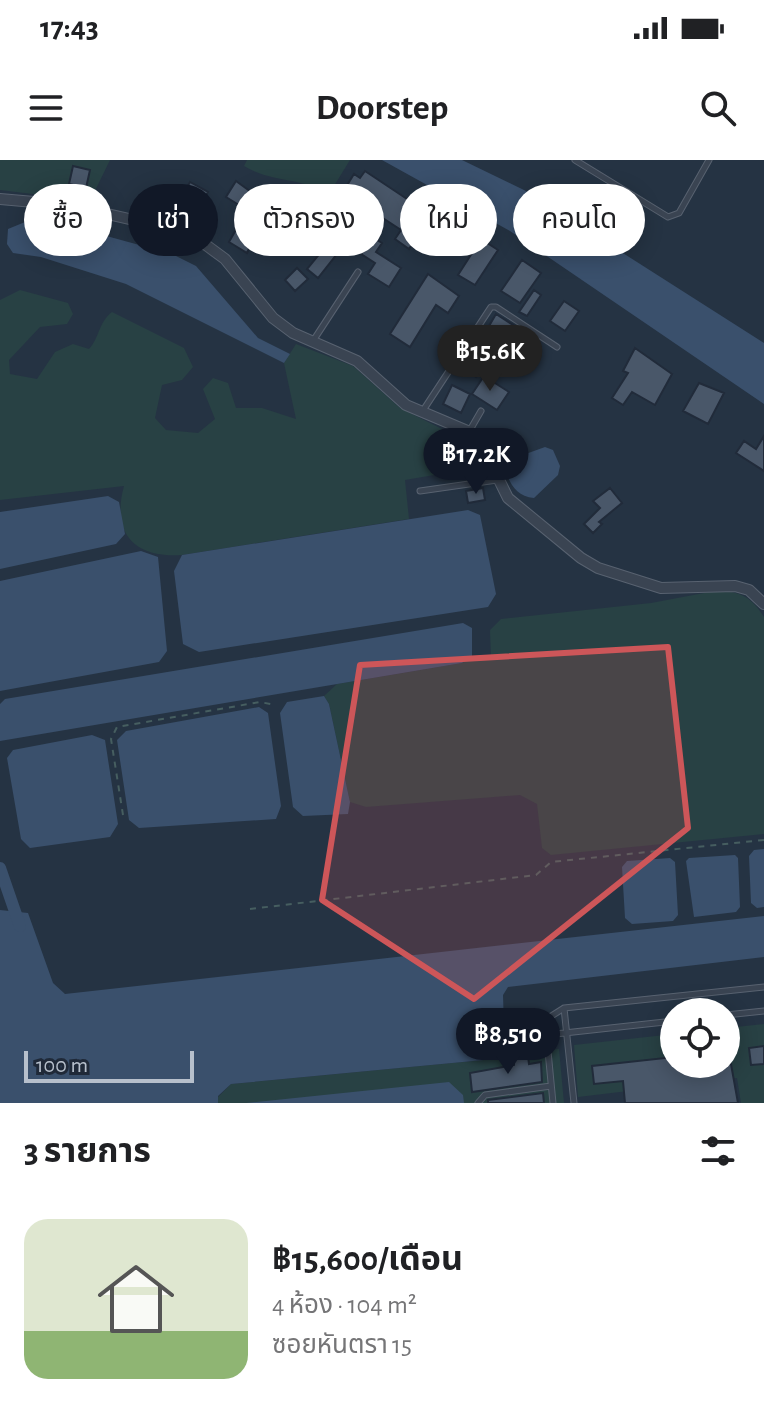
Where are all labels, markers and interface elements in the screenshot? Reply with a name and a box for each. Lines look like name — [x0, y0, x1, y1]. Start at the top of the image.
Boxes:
text: 17:43 — [40, 13, 99, 43]
icon: menu — [24, 86, 68, 130]
icon: search — [696, 86, 740, 130]
text: Doorstep — [316, 90, 448, 126]
chip: ซื้อ — [24, 184, 112, 256]
chip: เช่า — [128, 184, 218, 256]
chip: ตัวกรอง — [234, 184, 384, 256]
chip: ใหม่ — [400, 184, 497, 256]
chip: คอนโด — [513, 184, 645, 256]
pin: ฿15.6K — [425, 325, 555, 393]
text: ฿15.6K — [455, 338, 525, 364]
pin: ฿17.2K — [411, 428, 541, 496]
text: ฿17.2K — [441, 441, 511, 467]
map controls — [660, 998, 740, 1078]
button: locate — [660, 998, 740, 1078]
pin: ฿8,510 — [443, 1008, 573, 1076]
text: ฿8,510 — [474, 1021, 542, 1047]
scale bar — [24, 1047, 194, 1083]
text: 100 m — [36, 1054, 88, 1076]
icon: filters — [696, 1129, 740, 1173]
text: 3 รายการ — [24, 1135, 151, 1169]
text: ฿15,600/เดือน — [272, 1243, 463, 1277]
icon: home — [88, 1251, 184, 1347]
text: 4 ห้อง · 104 m² — [272, 1292, 417, 1318]
text: ซอยหันตรา 15 — [272, 1332, 412, 1358]

